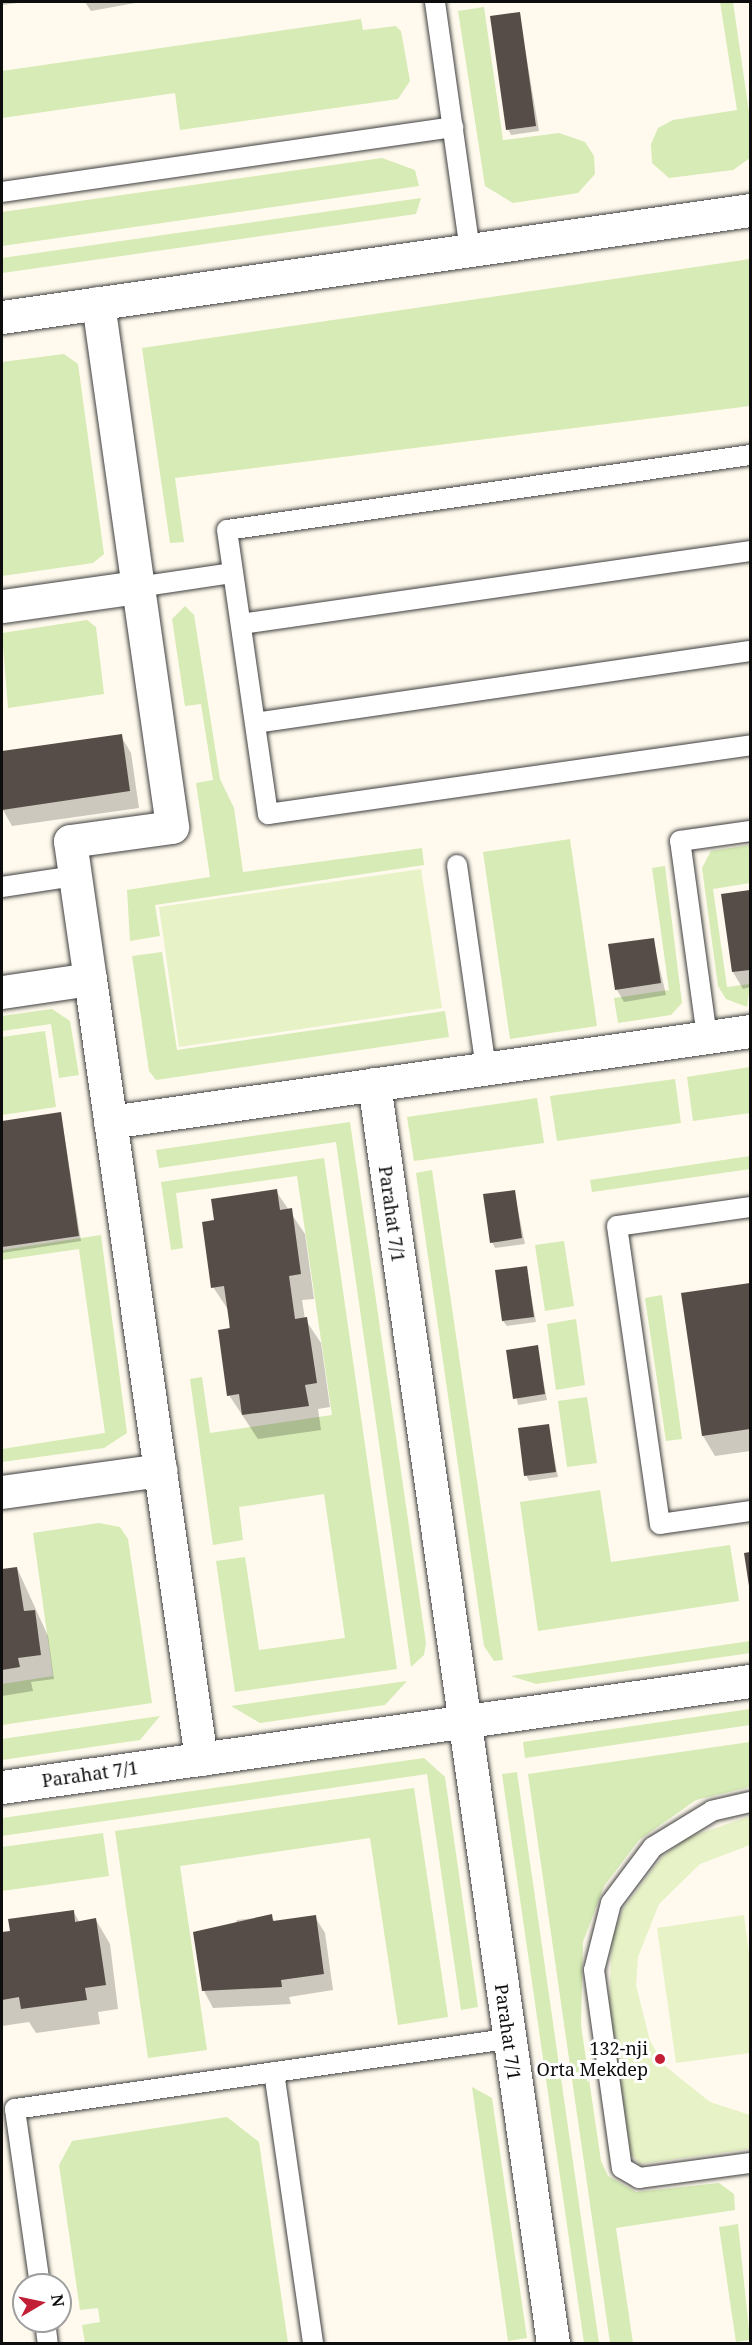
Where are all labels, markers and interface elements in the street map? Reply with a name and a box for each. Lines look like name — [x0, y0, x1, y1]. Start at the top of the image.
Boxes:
street label: Parahat 7/1 — [375, 1164, 409, 1264]
street label: Parahat 7/1 — [40, 1757, 140, 1791]
street label: Parahat 7/1 — [491, 1982, 525, 2082]
place label: 132-nji Orta Mekdep — [537, 2038, 648, 2080]
marker: 132-nji Orta Mekdep — [653, 2052, 667, 2066]
north arrow — [12, 2273, 72, 2333]
text: N — [46, 2293, 70, 2308]

